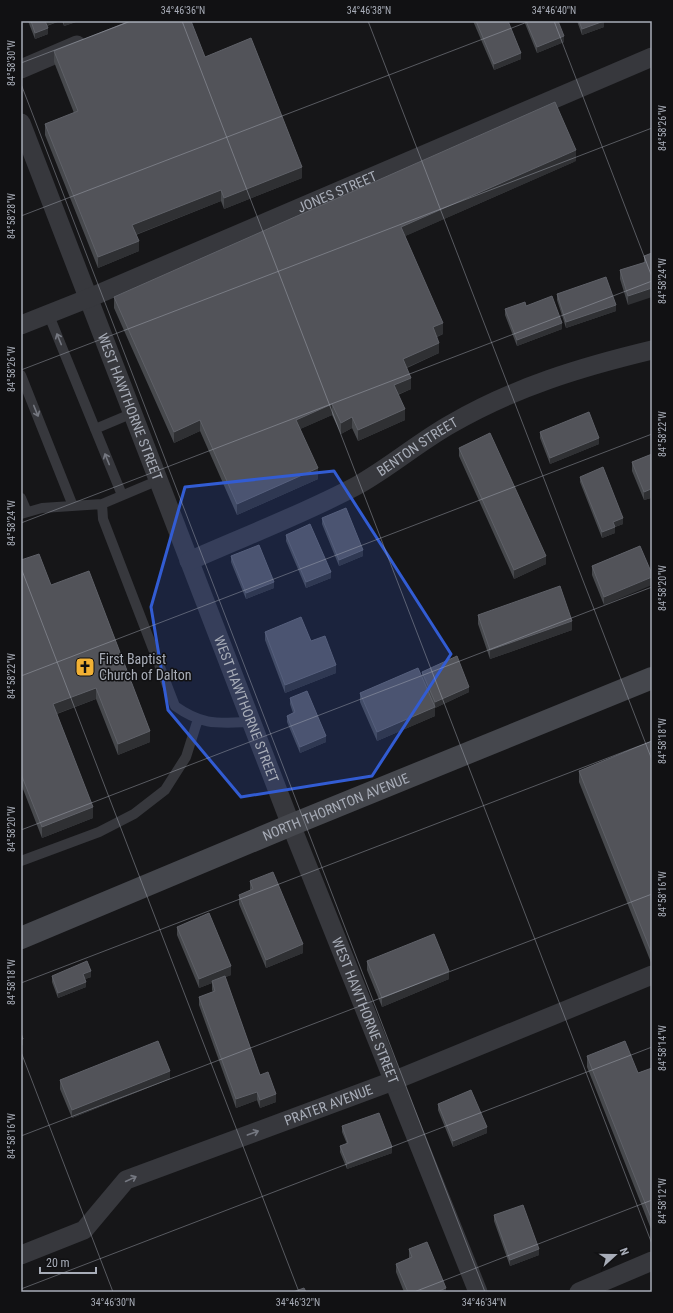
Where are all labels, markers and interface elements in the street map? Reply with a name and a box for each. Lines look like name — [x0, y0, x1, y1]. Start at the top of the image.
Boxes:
text: 34°46'36"N — [161, 5, 205, 16]
text: 34°46'38"N — [347, 5, 391, 16]
text: 34°46'40"N — [532, 5, 576, 16]
text: 84°58'30"W — [6, 40, 17, 86]
text: 84°58'26"W — [657, 105, 668, 151]
street label: JONES STREET — [295, 168, 379, 216]
text: 84°58'28"W — [6, 193, 17, 239]
text: 84°58'24"W — [657, 258, 668, 304]
street label: WEST HAWTHORNE STREET — [95, 331, 166, 483]
one-way arrow — [54, 333, 62, 345]
text: 84°58'26"W — [6, 346, 17, 392]
one-way arrow — [32, 405, 40, 417]
text: 84°58'22"W — [657, 411, 668, 457]
street label: BENTON STREET — [374, 414, 461, 479]
one-way arrow — [103, 454, 111, 466]
text: 84°58'24"W — [6, 500, 17, 546]
text: 84°58'20"W — [657, 565, 668, 611]
street label: WEST HAWTHORNE STREET — [211, 633, 282, 785]
place label: First Baptist Church of Dalton — [99, 651, 191, 683]
text: 84°58'22"W — [6, 653, 17, 699]
church icon: First Baptist Church of Dalton — [74, 656, 96, 678]
text: 84°58'18"W — [657, 718, 668, 764]
street label: NORTH THORNTON AVENUE — [260, 770, 411, 844]
text: 84°58'20"W — [6, 806, 17, 852]
text: 84°58'16"W — [657, 871, 668, 917]
street label: WEST HAWTHORNE STREET — [329, 935, 402, 1086]
text: 84°58'18"W — [6, 959, 17, 1005]
text: 84°58'14"W — [657, 1025, 668, 1071]
street label: PRATER AVENUE — [282, 1081, 375, 1129]
text: 84°58'16"W — [6, 1113, 17, 1159]
one-way arrow — [246, 1129, 258, 1137]
one-way arrow — [125, 1175, 137, 1182]
text: 84°58'12"W — [657, 1178, 668, 1224]
north arrow — [595, 1235, 635, 1275]
text: N — [617, 1246, 631, 1257]
scale bar — [40, 1249, 96, 1275]
text: 20 m — [46, 1256, 70, 1270]
text: 34°46'30"N — [91, 1297, 135, 1308]
text: 34°46'32"N — [276, 1297, 320, 1308]
text: 34°46'34"N — [462, 1297, 506, 1308]

